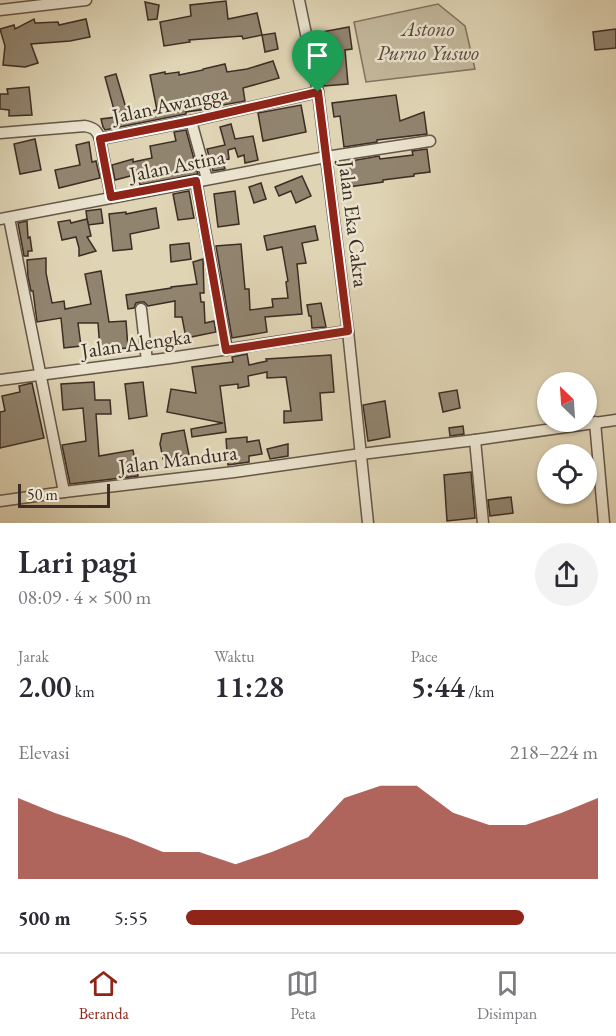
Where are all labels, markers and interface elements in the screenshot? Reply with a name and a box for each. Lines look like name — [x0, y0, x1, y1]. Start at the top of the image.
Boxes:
park label: Astono Purno Yuswo — [377, 15, 479, 66]
pin — [292, 30, 343, 92]
icon: arrive — [301, 39, 334, 72]
street label: Jalan Awangga — [108, 78, 231, 130]
street label: Jalan Astina — [125, 142, 228, 188]
street label: Jalan Eka Cakra — [333, 157, 375, 289]
street label: Jalan Alengka — [77, 322, 193, 364]
north arrow — [537, 372, 597, 432]
map controls — [537, 372, 597, 504]
street label: Jalan Mandura — [115, 438, 239, 480]
button: locate — [537, 444, 597, 504]
scale bar — [18, 481, 110, 508]
text: 50 m — [27, 484, 58, 505]
text: Lari pagi — [18, 540, 137, 583]
button: share — [535, 543, 598, 606]
text: 08:09 · 4 × 500 m — [18, 584, 151, 610]
text: Jarak — [18, 646, 49, 667]
text: Waktu — [214, 646, 255, 667]
text: Pace — [411, 646, 438, 667]
text: 2.00 — [18, 667, 71, 706]
text: 11:28 — [214, 667, 284, 706]
text: 5:44 — [411, 667, 465, 706]
text: km — [71, 681, 95, 702]
text: /km — [465, 681, 495, 702]
text: Elevasi — [18, 739, 70, 765]
text: 218–224 m — [510, 739, 598, 765]
text: 500 m — [18, 905, 71, 931]
text: 5:55 — [114, 905, 148, 931]
tab: Beranda — [79, 967, 129, 1024]
tab: Peta — [286, 967, 319, 1024]
tab: Disimpan — [477, 967, 537, 1024]

